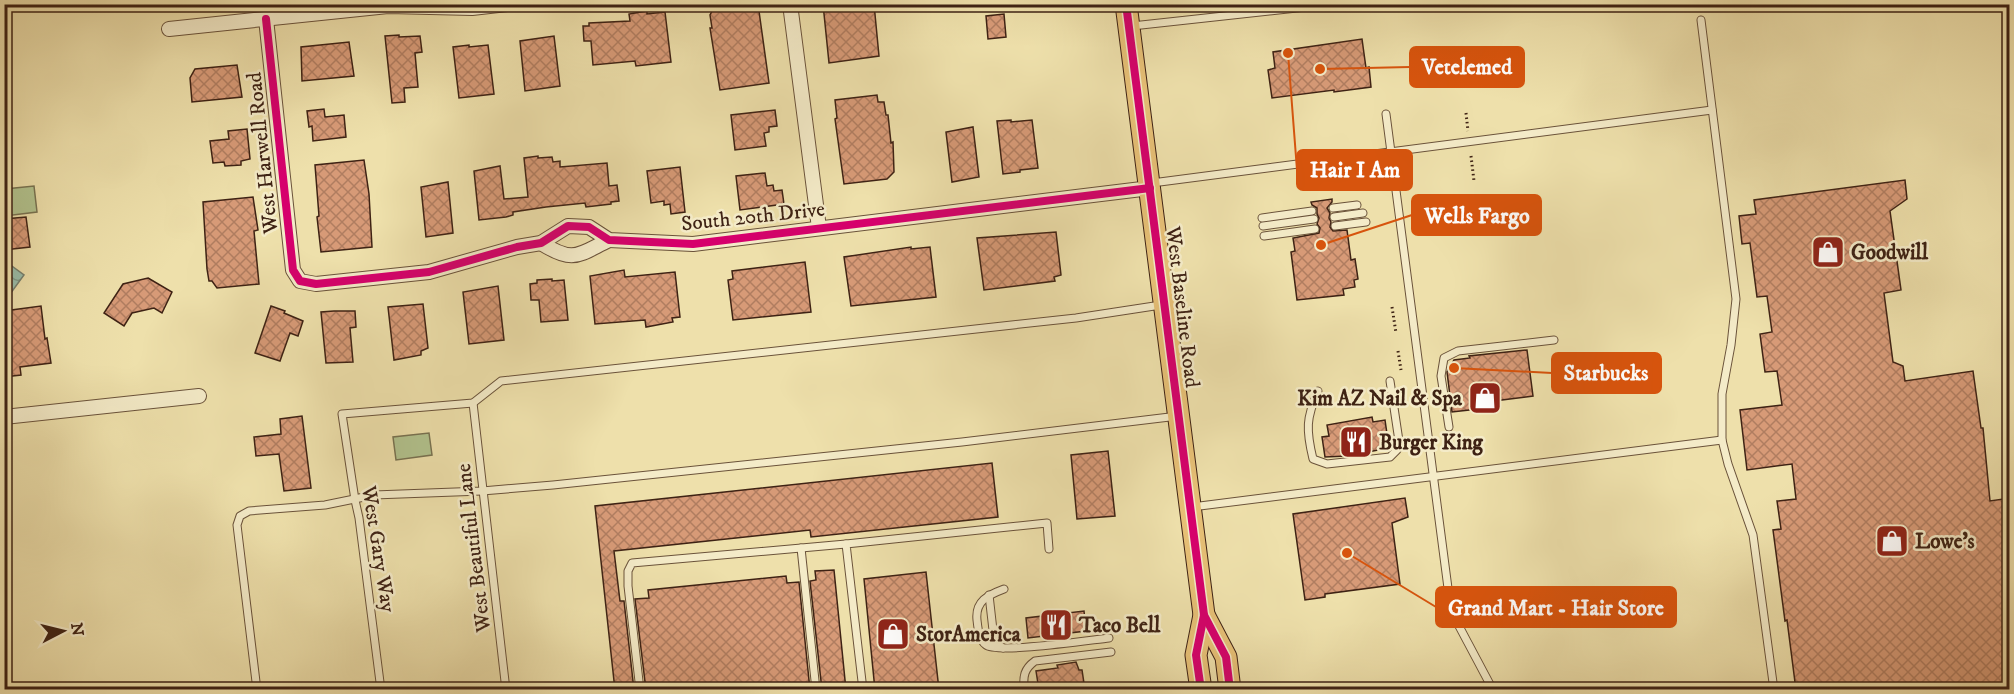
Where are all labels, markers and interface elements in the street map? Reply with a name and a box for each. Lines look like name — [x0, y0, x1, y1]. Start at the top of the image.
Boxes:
callout: Vetelemed — [1410, 47, 1524, 87]
text: Vetelemed — [1421, 54, 1513, 81]
street label: West Harwell Road — [242, 70, 285, 236]
callout: Hair I Am — [1297, 150, 1412, 190]
text: Hair I Am — [1310, 157, 1401, 184]
callout: Wells Fargo — [1412, 195, 1541, 235]
street label: South 20th Drive — [680, 196, 826, 237]
text: Wells Fargo — [1423, 203, 1530, 230]
street label: West Baseline Road — [1159, 224, 1205, 390]
shop icon: Goodwill — [1810, 234, 1846, 270]
place label: Goodwill — [1851, 240, 1929, 266]
callout: Starbucks — [1552, 353, 1661, 393]
text: Starbucks — [1564, 360, 1649, 387]
shop icon: Kim AZ Nail & Spa — [1467, 380, 1503, 416]
place label: Kim AZ Nail & Spa — [1297, 386, 1463, 412]
restaurant icon: Burger King — [1338, 424, 1374, 460]
place label: Burger King — [1379, 430, 1484, 456]
street label: West Beautiful Lane — [451, 462, 497, 635]
street label: West Gary Way — [355, 483, 401, 615]
shop icon: Lowe's — [1874, 523, 1910, 559]
place label: Lowe's — [1915, 529, 1975, 555]
callout: Grand Mart - Hair Store — [1436, 587, 1676, 627]
text: Grand Mart - Hair Store — [1448, 595, 1664, 622]
north arrow — [33, 601, 93, 661]
restaurant icon: Taco Bell — [1038, 607, 1074, 643]
place label: Taco Bell — [1078, 613, 1161, 639]
shop icon: StorAmerica — [875, 616, 911, 652]
text: N — [66, 622, 88, 637]
place label: StorAmerica — [916, 622, 1022, 648]

